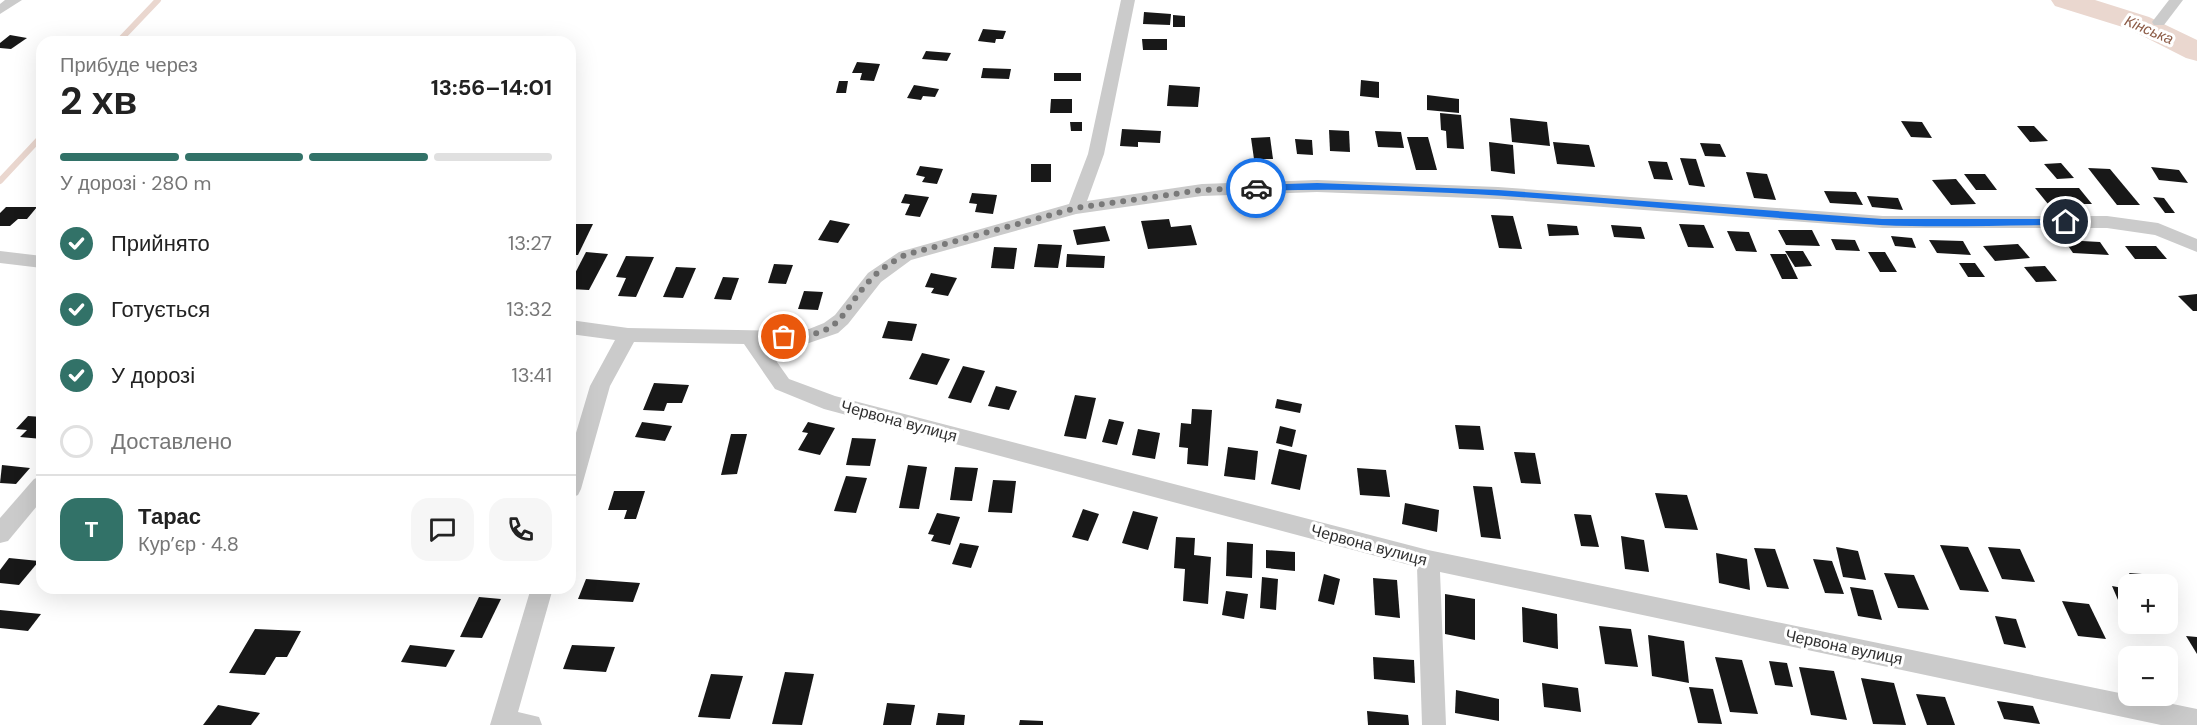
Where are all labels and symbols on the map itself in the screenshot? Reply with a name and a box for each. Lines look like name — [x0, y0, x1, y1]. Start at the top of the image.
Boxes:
water label: Кінська — [2122, 11, 2176, 49]
courier — [1226, 158, 1286, 218]
pin — [2040, 196, 2091, 247]
pin — [758, 311, 809, 362]
street label: Червона вулиця — [839, 395, 959, 447]
street label: Червона вулиця — [1309, 519, 1429, 571]
street label: Червона вулиця — [1783, 624, 1905, 670]

